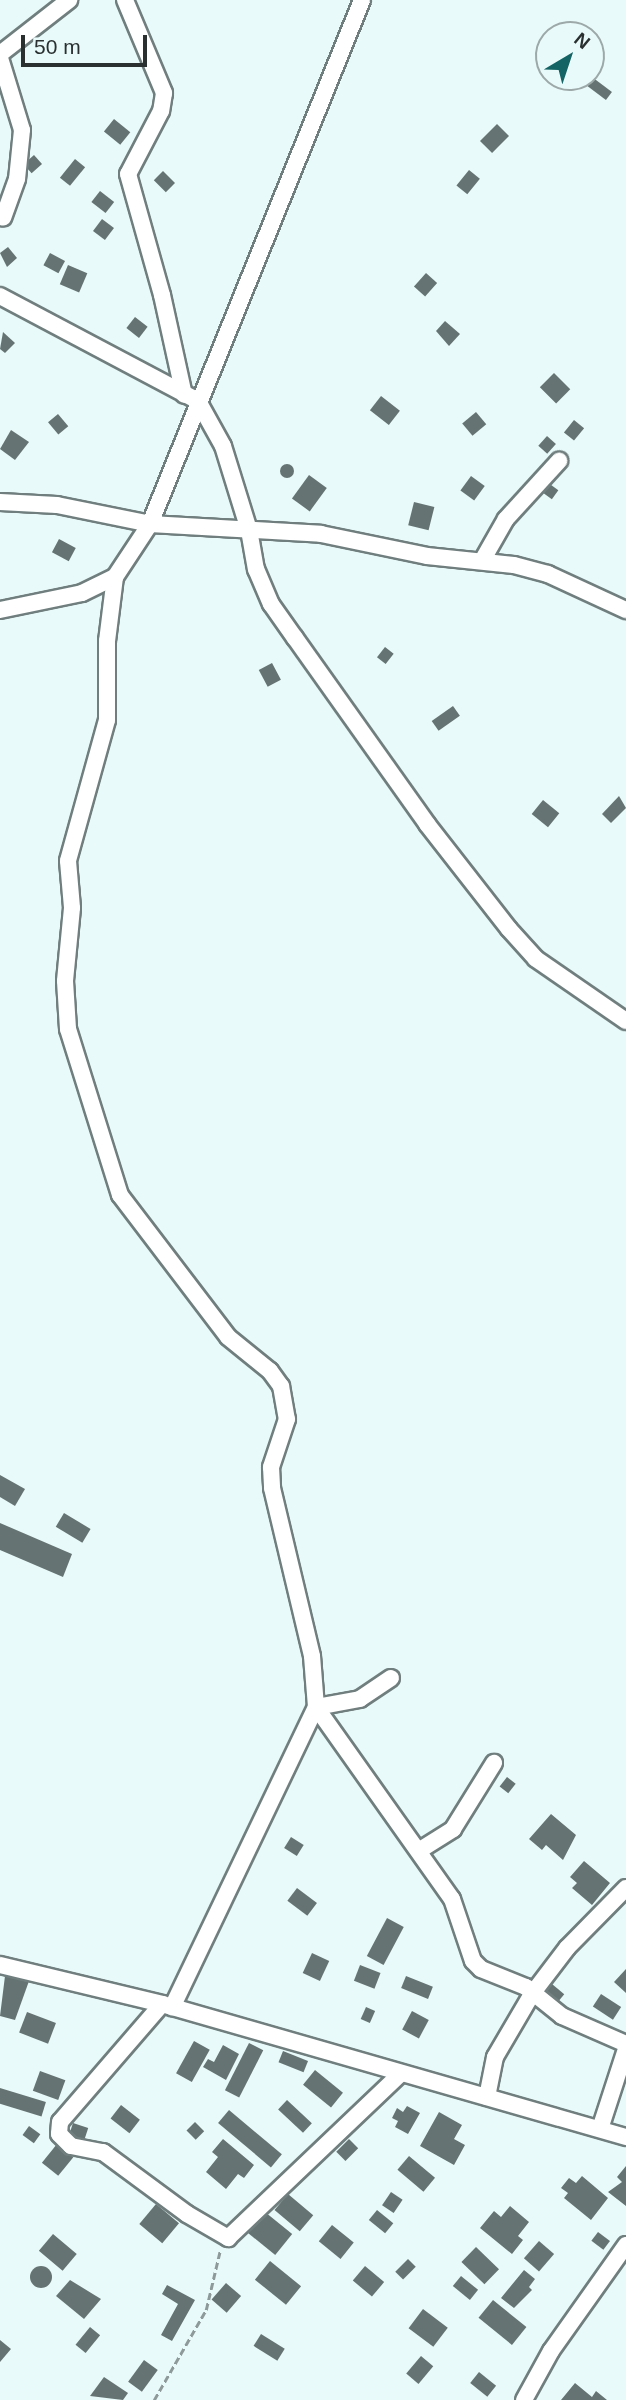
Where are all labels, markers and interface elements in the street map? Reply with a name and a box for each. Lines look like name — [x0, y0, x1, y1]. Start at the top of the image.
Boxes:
scale bar — [24, 21, 150, 65]
north arrow — [535, 21, 605, 91]
text: N — [570, 28, 594, 53]
text: 50 m — [34, 35, 81, 58]

